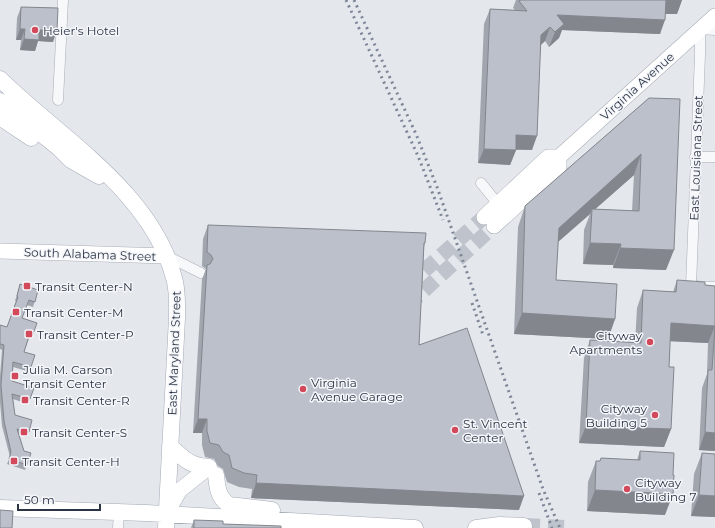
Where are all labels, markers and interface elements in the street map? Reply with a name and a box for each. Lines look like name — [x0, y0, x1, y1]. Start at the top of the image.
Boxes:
place label: Heier's Hotel — [43, 23, 119, 38]
marker: Heier's Hotel — [30, 25, 40, 35]
street label: Virginia Avenue — [597, 49, 677, 123]
street label: East Louisiana Street — [686, 95, 706, 221]
street label: South Alabama Street — [24, 244, 157, 264]
place label: Transit Center-N — [35, 279, 133, 294]
marker: Transit Center-N — [22, 281, 32, 291]
street label: East Maryland Street — [164, 290, 184, 416]
place label: Transit Center-M — [24, 305, 123, 320]
marker: Transit Center-M — [11, 307, 21, 317]
place label: Transit Center-P — [37, 327, 134, 342]
place label: Cityway Apartments — [570, 328, 642, 357]
marker: Transit Center-P — [24, 329, 34, 339]
marker: Cityway Apartments — [645, 337, 655, 347]
place label: Julia M. Carson Transit Center — [22, 362, 113, 391]
marker: Julia M. Carson Transit Center — [10, 371, 20, 381]
place label: Virginia Avenue Garage — [311, 375, 403, 404]
marker: Virginia Avenue Garage — [298, 384, 308, 394]
place label: Transit Center-R — [33, 393, 130, 408]
marker: Transit Center-R — [20, 395, 30, 405]
place label: Cityway Building 5 — [586, 401, 647, 430]
marker: Cityway Building 5 — [650, 410, 660, 420]
place label: St. Vincent Center — [463, 416, 528, 445]
place label: Transit Center-S — [32, 425, 127, 440]
marker: St. Vincent Center — [450, 425, 460, 435]
marker: Transit Center-S — [19, 427, 29, 437]
place label: Transit Center-H — [22, 454, 120, 469]
marker: Transit Center-H — [9, 456, 19, 466]
place label: Cityway Building 7 — [635, 475, 696, 504]
marker: Cityway Building 7 — [622, 484, 632, 494]
scale bar — [18, 486, 100, 512]
text: 50 m — [24, 492, 55, 507]

